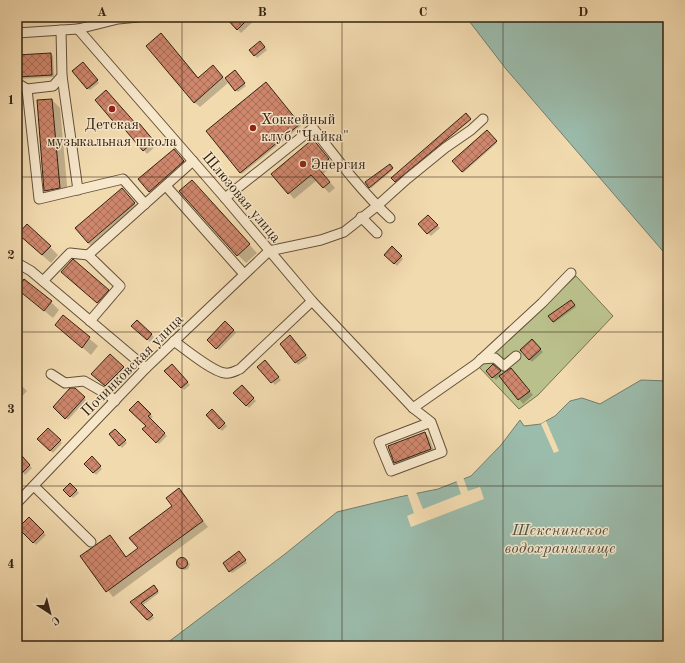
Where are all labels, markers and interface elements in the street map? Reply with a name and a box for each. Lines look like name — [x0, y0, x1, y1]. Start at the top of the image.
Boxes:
text: A — [97, 6, 107, 19]
text: B — [257, 6, 267, 19]
text: C — [419, 6, 427, 19]
text: D — [578, 6, 588, 19]
text: 1 — [7, 94, 15, 107]
marker: Детская музыкальная школа — [107, 104, 117, 114]
place label: Хоккейный клуб "Чайка" — [261, 113, 349, 145]
place label: Детская музыкальная школа — [47, 118, 178, 150]
marker: Хоккейный клуб "Чайка" — [248, 123, 258, 133]
street label: Шлюзовая улица — [199, 150, 283, 247]
place label: Энергия — [311, 158, 366, 173]
marker: Энергия — [298, 159, 308, 169]
text: 2 — [7, 249, 15, 262]
street label: Починковская улица — [79, 312, 187, 420]
text: 3 — [7, 403, 15, 416]
water label: Шекснинское водохранилище — [505, 523, 616, 557]
text: 4 — [7, 558, 15, 571]
north arrow — [30, 593, 70, 633]
text: С — [49, 613, 61, 626]

